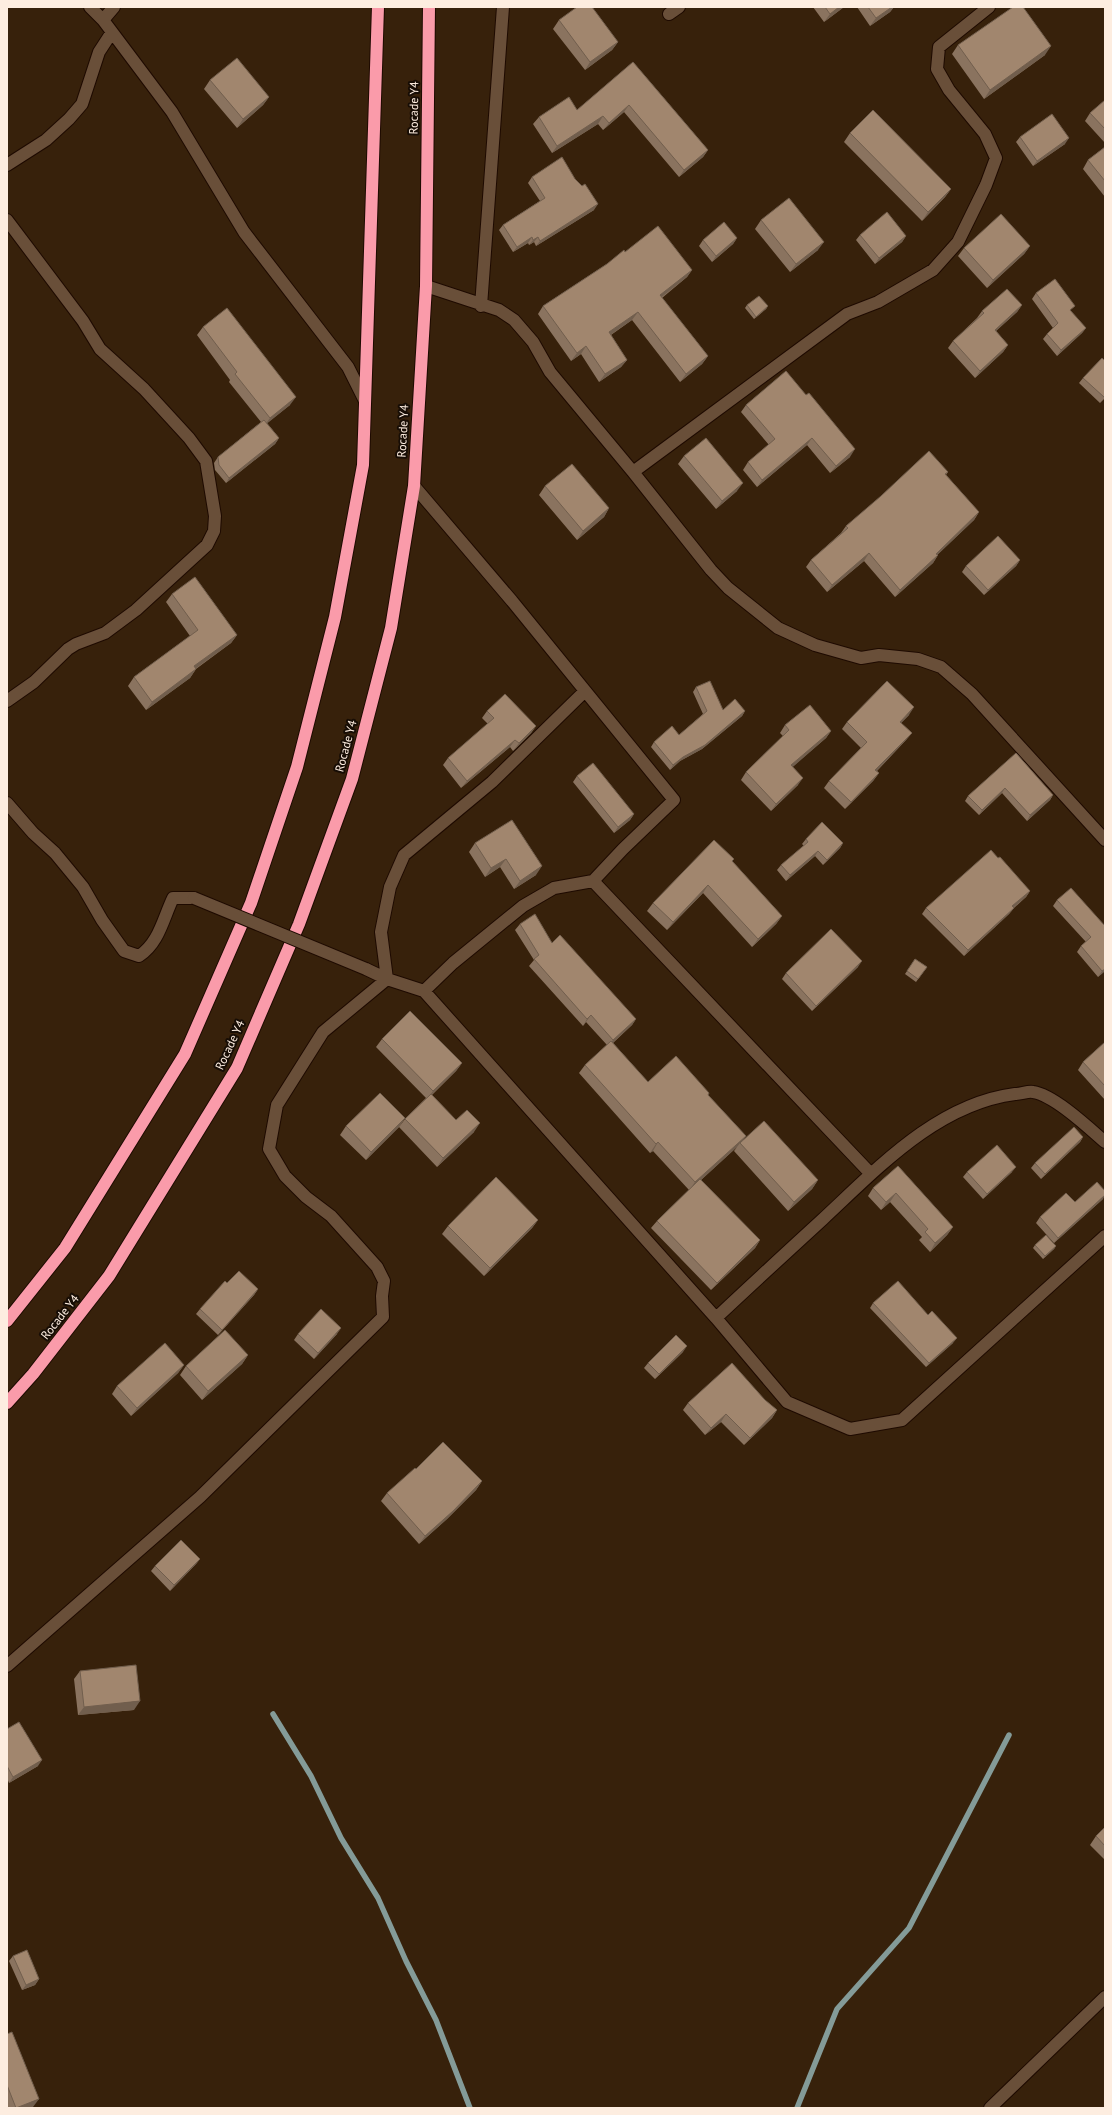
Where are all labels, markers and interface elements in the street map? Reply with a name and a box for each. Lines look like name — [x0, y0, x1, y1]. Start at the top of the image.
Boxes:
street label: Rocade Y4 — [406, 81, 421, 135]
street label: Rocade Y4 — [394, 404, 411, 458]
street label: Rocade Y4 — [331, 718, 360, 773]
street label: Rocade Y4 — [212, 1017, 248, 1072]
street label: Rocade Y4 — [37, 1291, 82, 1342]

